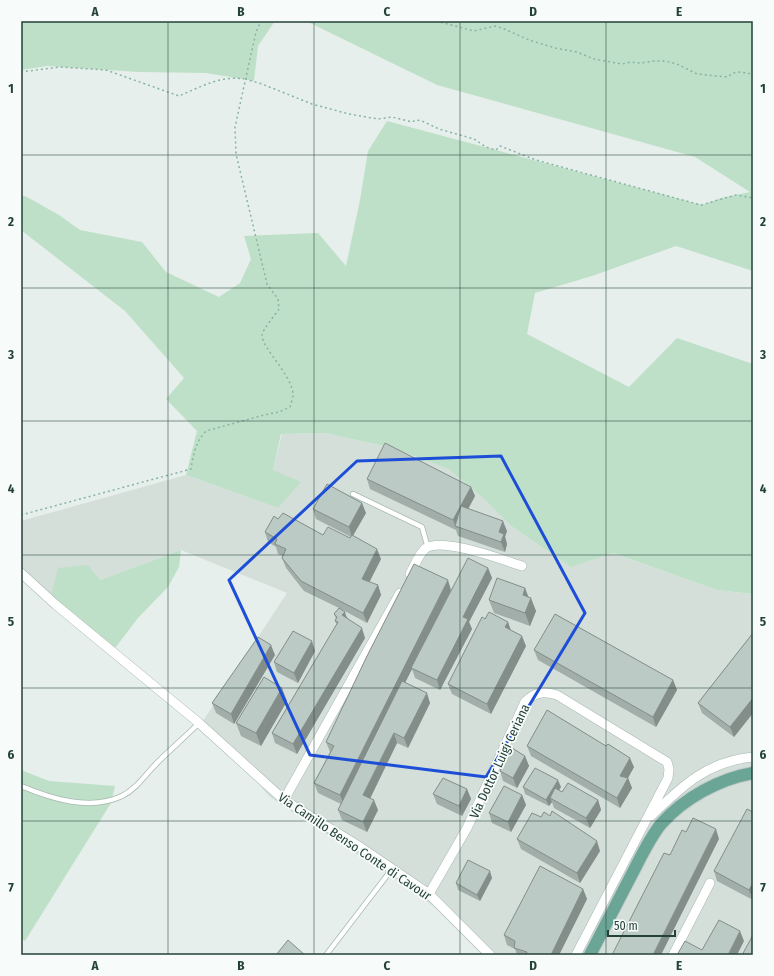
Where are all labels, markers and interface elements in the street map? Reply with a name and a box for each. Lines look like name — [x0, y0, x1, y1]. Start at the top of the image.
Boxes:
text: A — [90, 4, 99, 19]
text: B — [237, 4, 245, 19]
text: C — [384, 4, 391, 19]
text: D — [529, 4, 537, 19]
text: E — [676, 4, 682, 19]
text: 1 — [8, 81, 14, 96]
text: 1 — [760, 81, 766, 96]
text: 2 — [7, 214, 14, 229]
text: 2 — [759, 214, 766, 229]
text: 3 — [7, 347, 14, 362]
text: 3 — [759, 347, 766, 362]
text: 4 — [8, 481, 15, 496]
text: 4 — [760, 481, 767, 496]
text: 5 — [8, 614, 14, 629]
text: 5 — [760, 614, 766, 629]
street label: Via Dottor Luigi Ceriana — [466, 702, 533, 821]
text: 6 — [8, 747, 15, 762]
text: 6 — [760, 747, 767, 762]
street label: Via Camillo Benso Conte di Cavour — [275, 789, 434, 904]
text: 7 — [8, 880, 14, 895]
text: 7 — [760, 880, 766, 895]
scale bar — [608, 912, 675, 938]
text: 50 m — [614, 919, 638, 933]
text: A — [90, 958, 99, 973]
text: B — [237, 958, 245, 973]
text: C — [384, 958, 391, 973]
text: D — [529, 958, 537, 973]
text: E — [676, 958, 682, 973]

